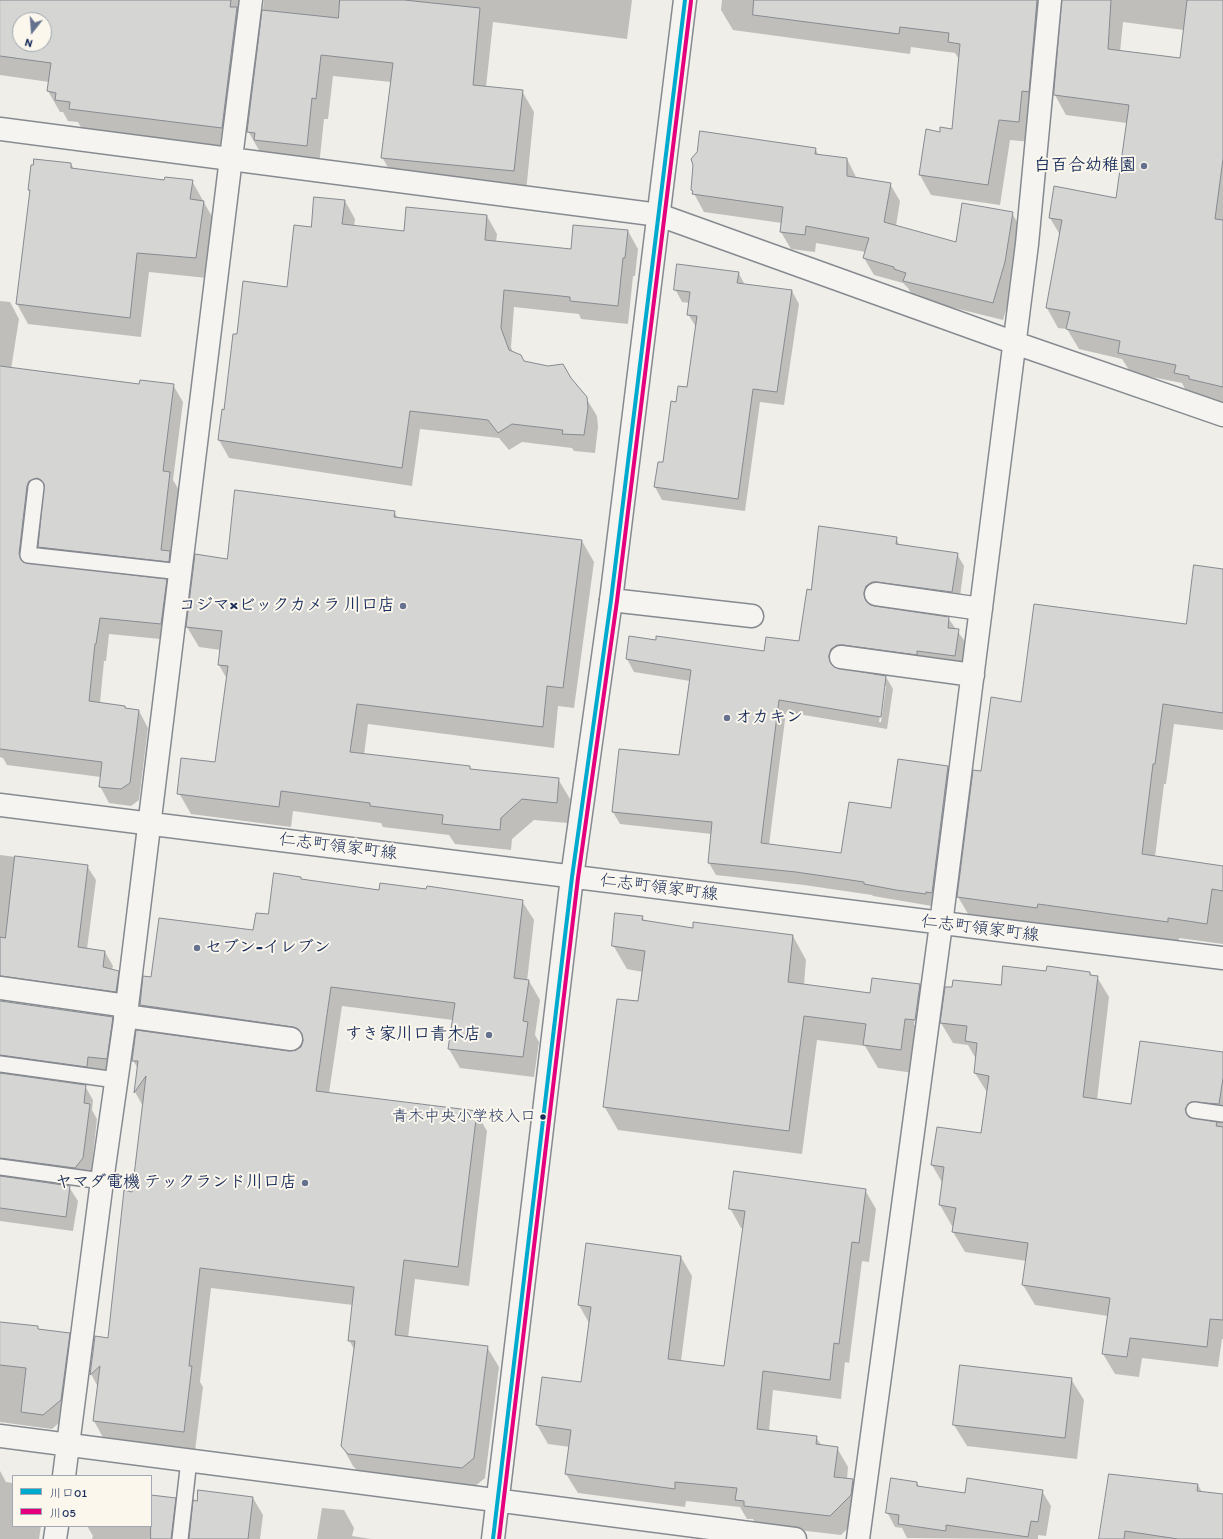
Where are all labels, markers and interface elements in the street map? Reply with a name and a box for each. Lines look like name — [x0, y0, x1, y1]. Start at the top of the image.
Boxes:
north arrow — [12, 12, 52, 52]
text: N — [23, 36, 34, 50]
place label: 白百合幼稚園 — [1034, 156, 1136, 176]
marker: 白百合幼稚園 — [1139, 161, 1149, 171]
place label: コジマ×ビックカメラ 川口店 — [179, 596, 395, 616]
marker: コジマ×ビックカメラ 川口店 — [398, 601, 408, 611]
place label: オカキン — [735, 708, 803, 728]
marker: オカキン — [722, 713, 732, 723]
street label: 仁志町領家町線 — [278, 830, 398, 864]
street label: 仁志町領家町線 — [599, 871, 719, 905]
street label: 仁志町領家町線 — [920, 912, 1040, 946]
place label: セブン-イレブン — [205, 938, 331, 958]
marker: セブン-イレブン — [192, 943, 202, 953]
place label: すき家川口青木店 — [345, 1025, 481, 1045]
marker: すき家川口青木店 — [484, 1030, 494, 1040]
place label: 青木中央小学校入口 — [392, 1107, 536, 1127]
marker: 青木中央小学校入口 — [538, 1112, 548, 1122]
place label: ヤマダ電機 テックランド川口店 — [55, 1173, 297, 1193]
marker: ヤマダ電機 テックランド川口店 — [300, 1178, 310, 1188]
legend — [12, 1475, 152, 1527]
text: 川口01 — [50, 1486, 87, 1500]
text: 川05 — [50, 1506, 76, 1520]

